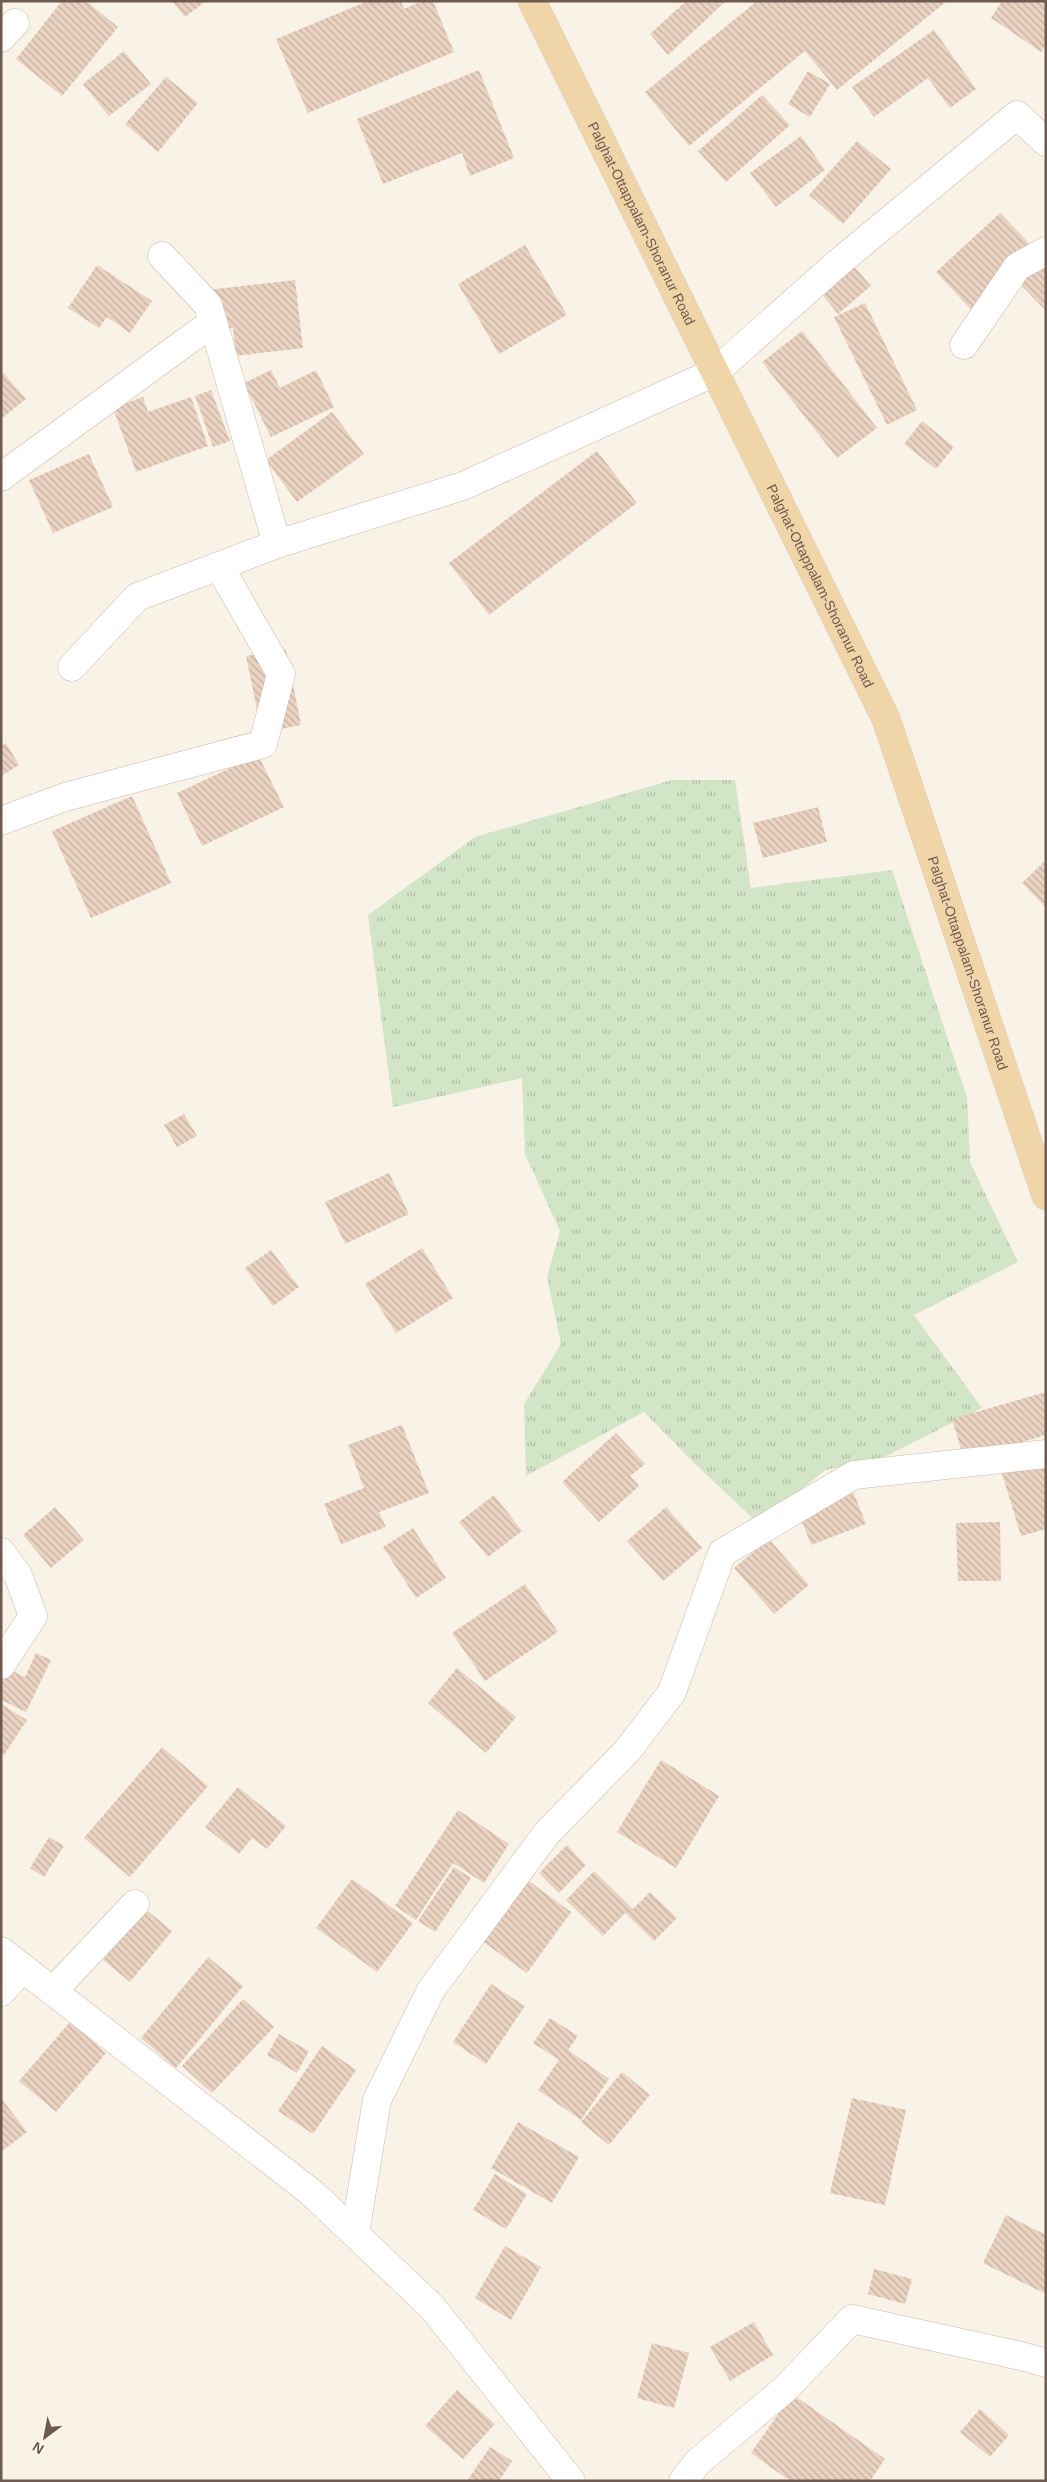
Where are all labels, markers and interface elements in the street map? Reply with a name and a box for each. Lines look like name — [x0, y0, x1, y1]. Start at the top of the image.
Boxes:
street label: Palghat-Ottappalam-Shoranur Road — [585, 119, 698, 328]
street label: Palghat-Ottappalam-Shoranur Road — [764, 482, 877, 690]
street label: Palghat-Ottappalam-Shoranur Road — [925, 854, 1011, 1072]
north arrow — [20, 2412, 70, 2462]
text: N — [30, 2439, 47, 2457]

